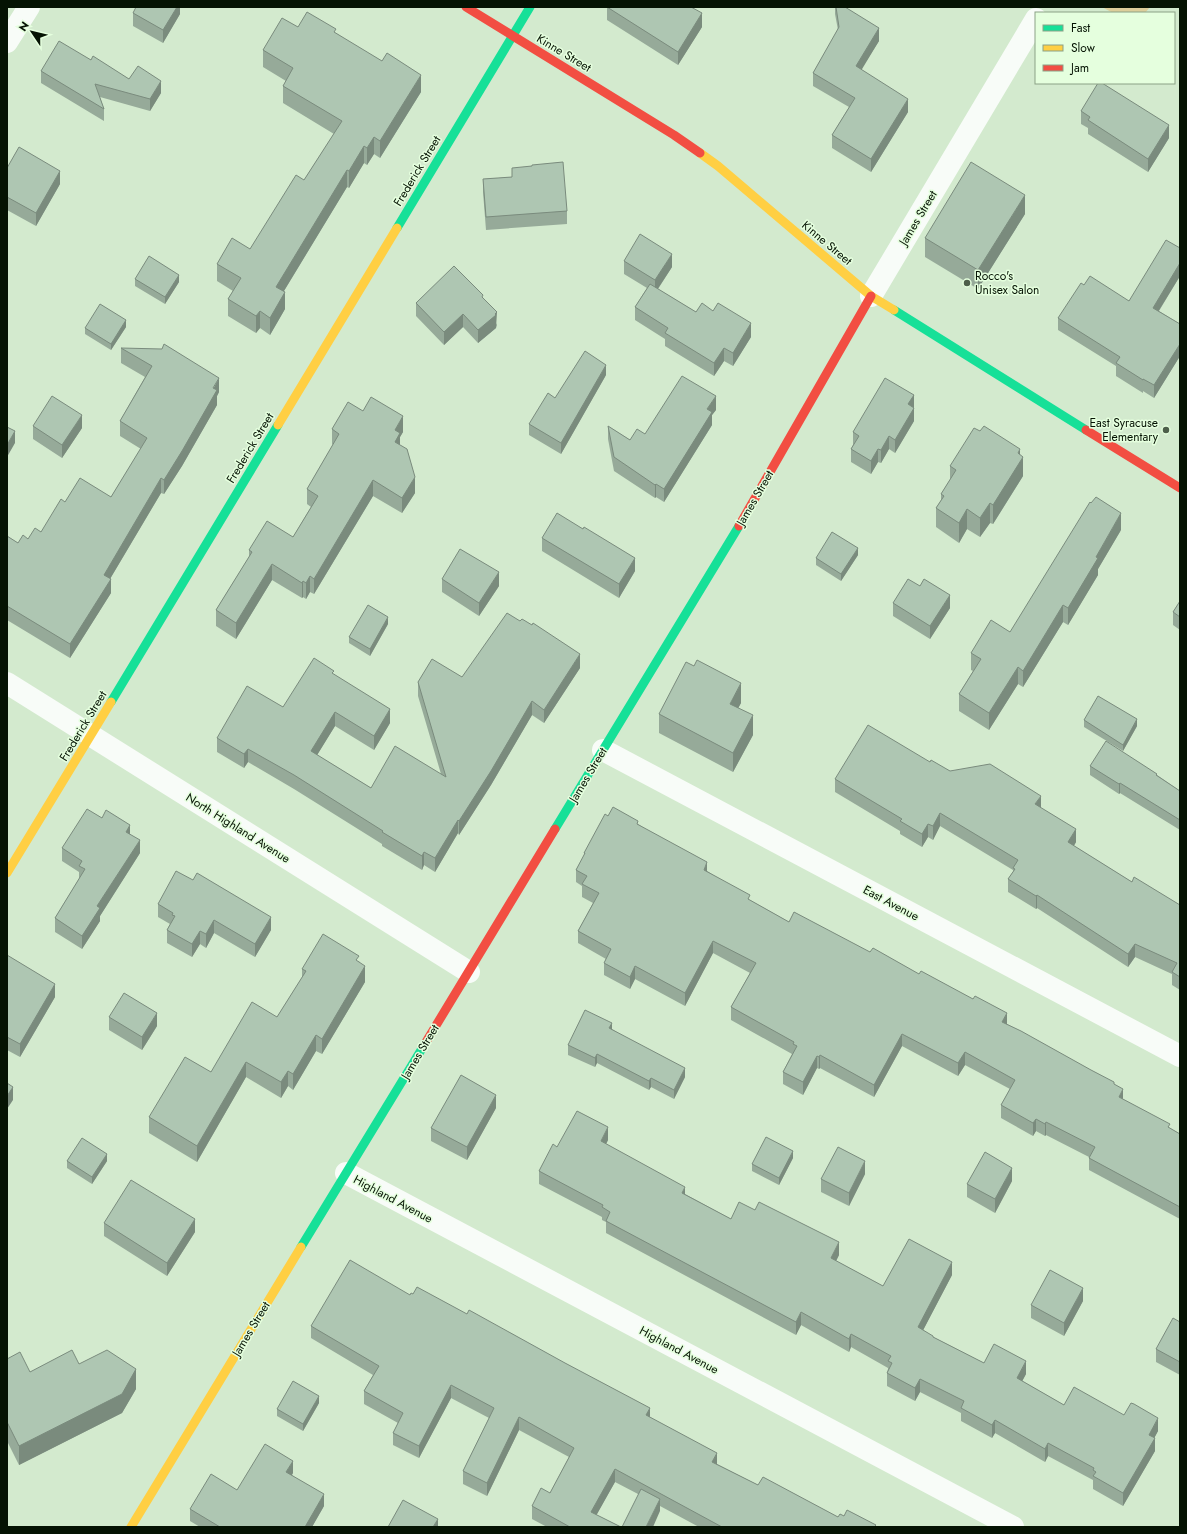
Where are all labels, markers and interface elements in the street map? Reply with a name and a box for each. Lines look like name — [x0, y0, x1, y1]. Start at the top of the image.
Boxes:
north arrow — [12, 12, 52, 52]
legend — [1035, 12, 1175, 84]
text: N — [15, 18, 33, 34]
text: Fast — [1071, 19, 1090, 37]
street label: Kinne Street — [533, 30, 595, 76]
text: Slow — [1071, 39, 1096, 57]
text: Jam — [1069, 59, 1089, 77]
street label: Frederick Street — [389, 132, 445, 210]
street label: James Street — [893, 187, 942, 251]
street label: Kinne Street — [798, 217, 856, 270]
place label: Rocco's Unisex Salon — [975, 267, 1039, 299]
marker: Rocco's Unisex Salon — [962, 278, 972, 288]
street label: Frederick Street — [222, 409, 278, 487]
place label: East Syracuse Elementary — [1090, 414, 1159, 446]
marker: East Syracuse Elementary — [1161, 425, 1171, 435]
street label: James Street — [731, 467, 778, 531]
street label: Frederick Street — [55, 687, 111, 765]
street label: James Street — [563, 744, 612, 808]
street label: North Highland Avenue — [182, 789, 294, 867]
street label: East Avenue — [860, 881, 922, 925]
street label: James Street — [395, 1021, 444, 1085]
street label: Highland Avenue — [350, 1171, 436, 1227]
street label: James Street — [226, 1298, 275, 1362]
street label: Highland Avenue — [636, 1322, 722, 1378]

